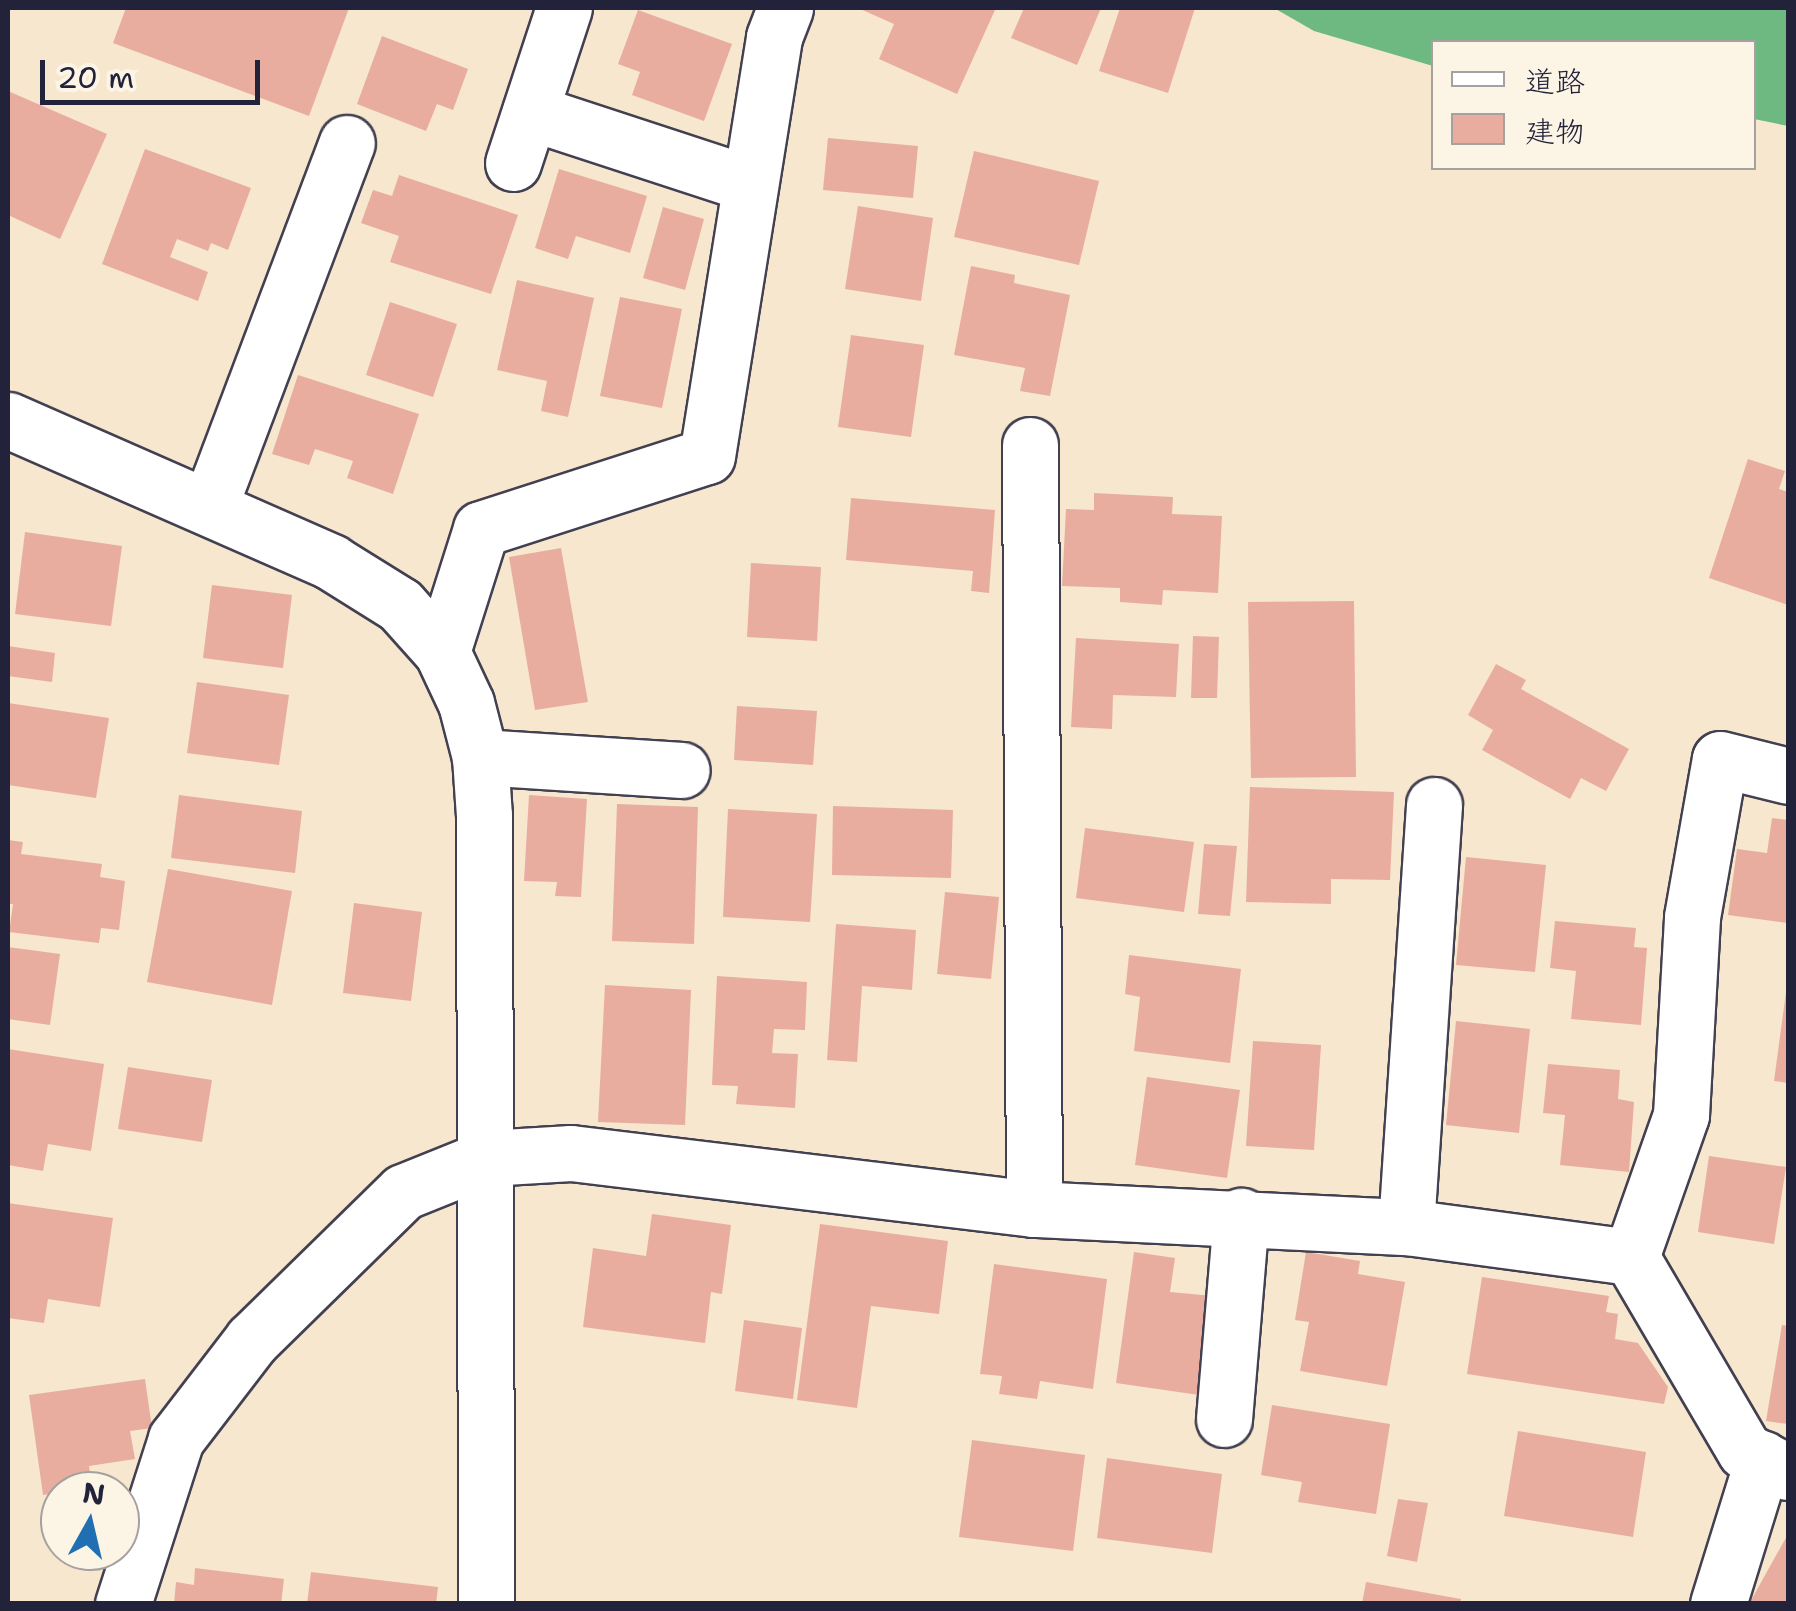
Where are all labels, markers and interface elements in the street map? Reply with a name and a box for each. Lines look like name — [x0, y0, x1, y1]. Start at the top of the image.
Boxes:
scale bar — [45, 40, 265, 102]
legend — [1431, 40, 1756, 170]
text: 20 m — [57, 57, 134, 98]
text: 道路 — [1525, 61, 1585, 102]
text: 建物 — [1525, 111, 1585, 152]
north arrow — [40, 1471, 140, 1571]
text: N — [80, 1473, 108, 1514]

